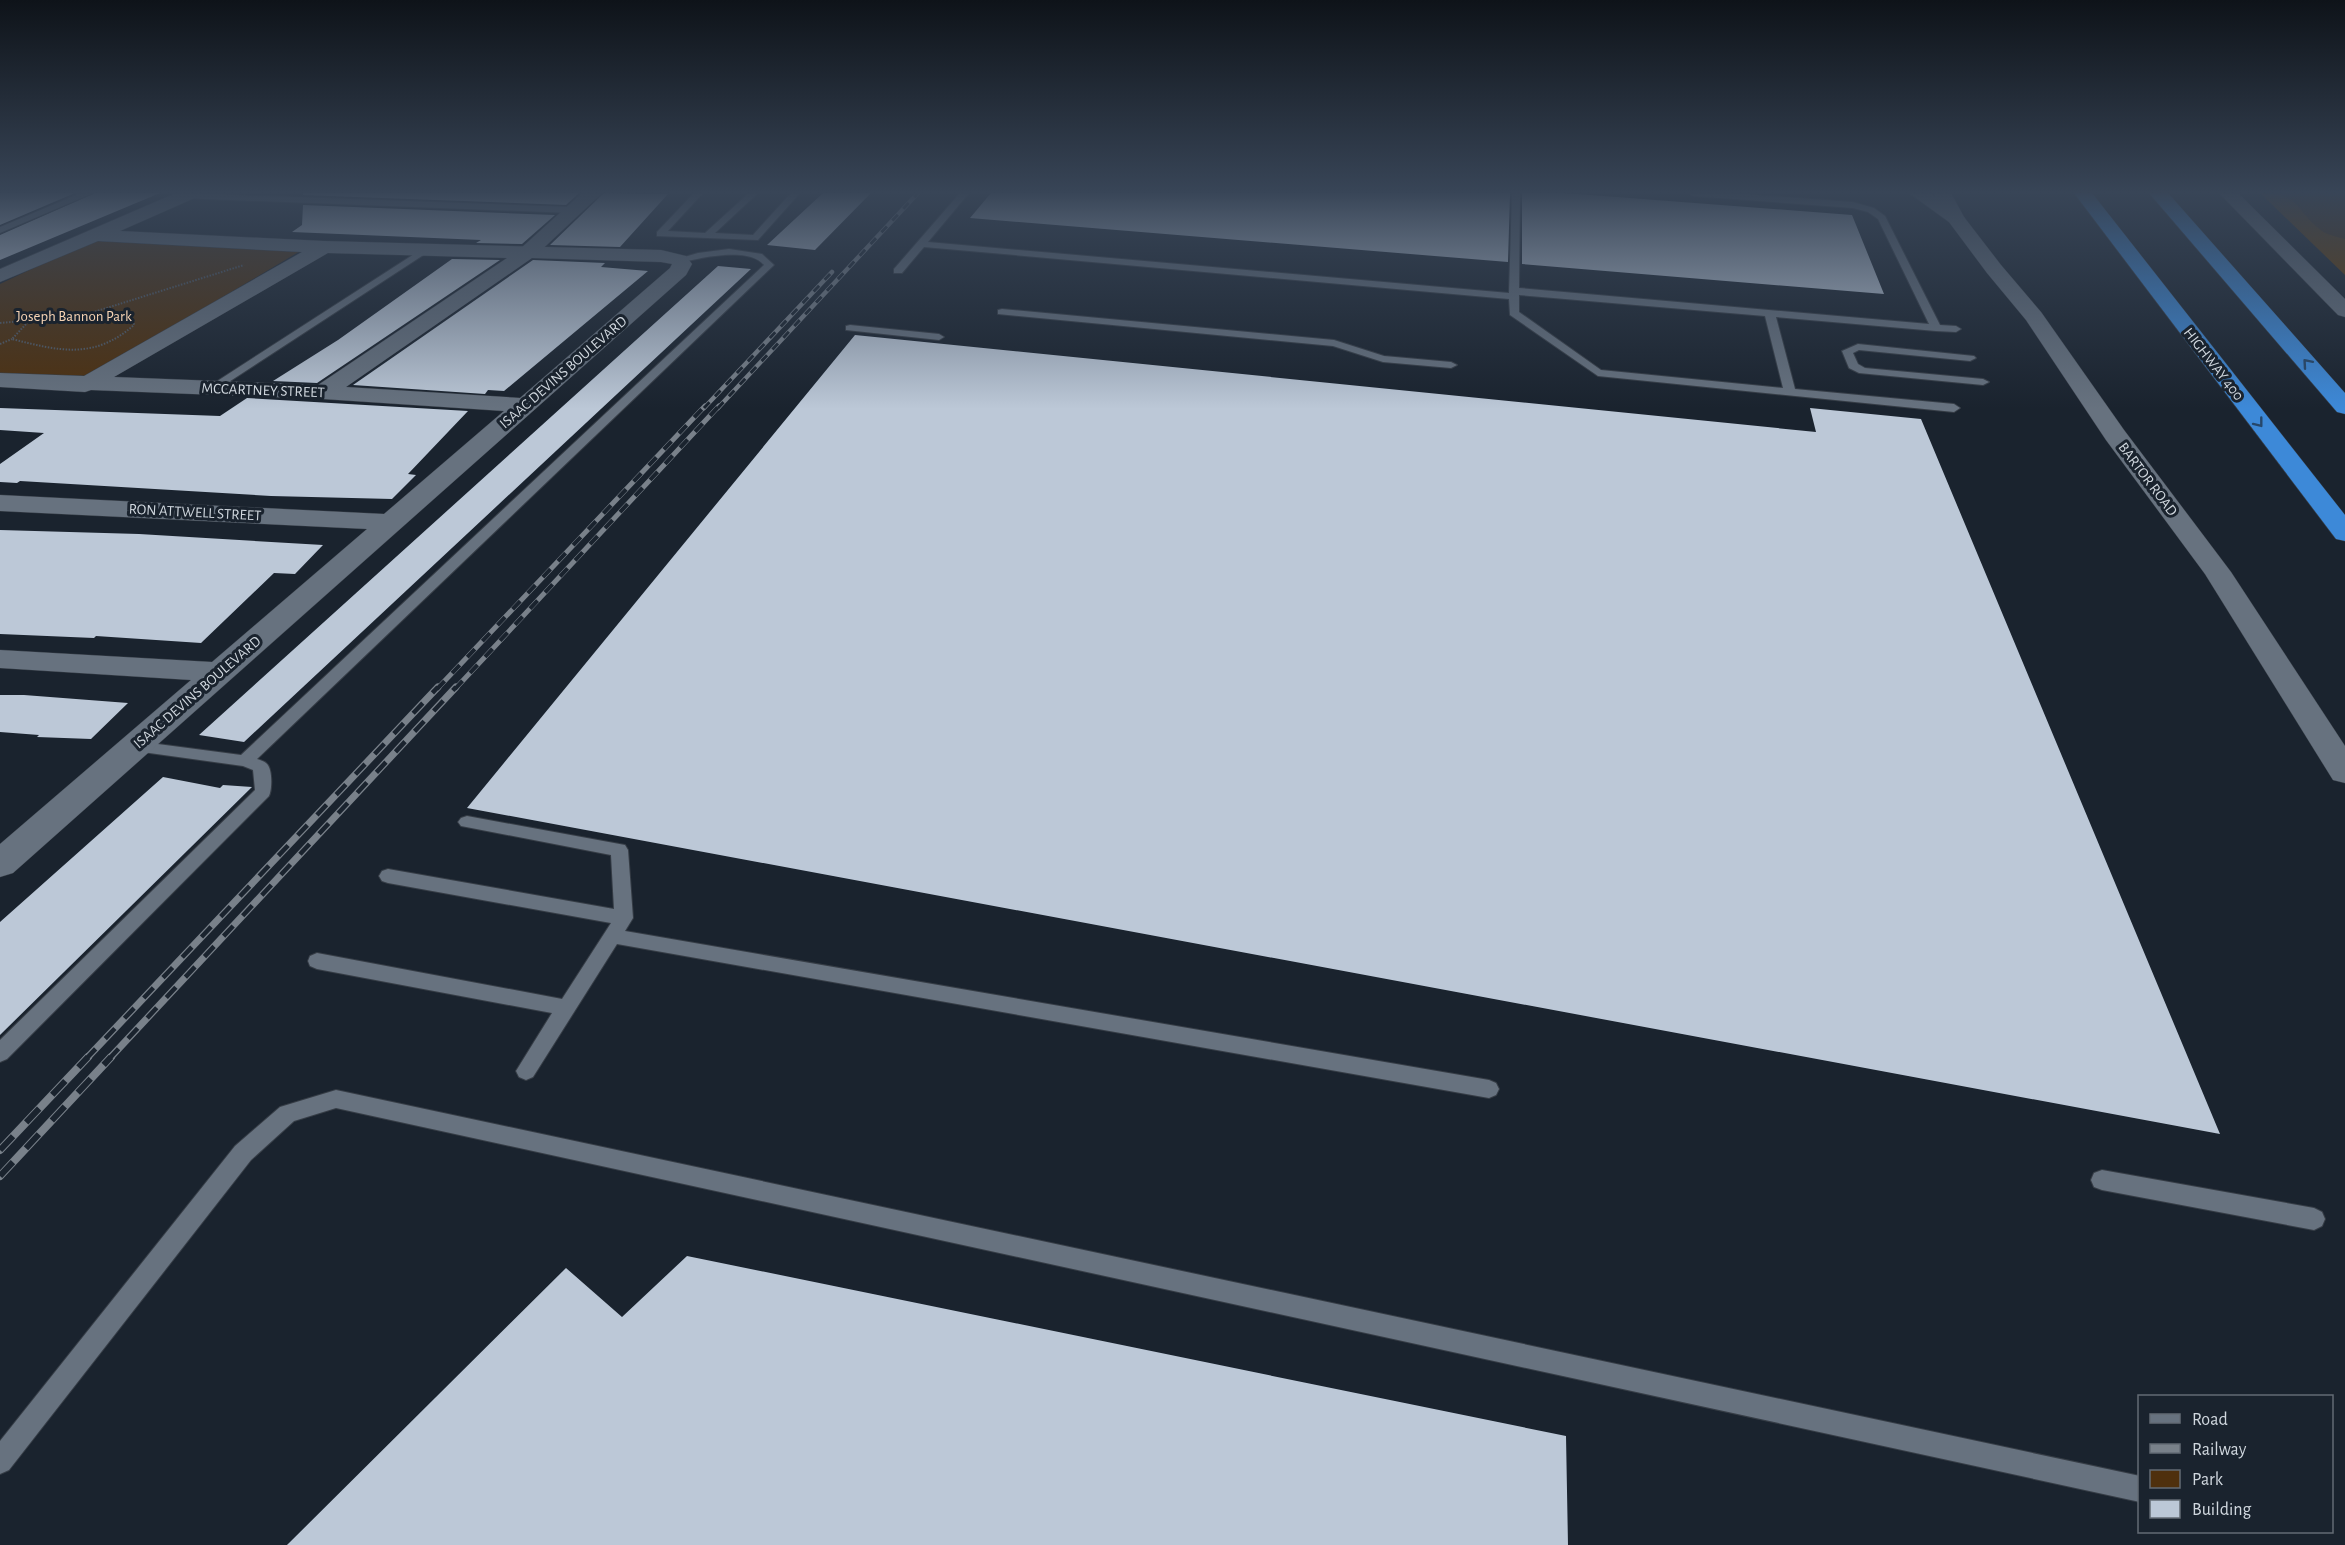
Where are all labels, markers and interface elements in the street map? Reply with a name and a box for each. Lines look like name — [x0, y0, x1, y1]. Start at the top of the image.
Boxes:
park label: Joseph Bannon Park — [16, 309, 132, 324]
street label: ISAAC DEVINS BOULEVARD — [497, 313, 630, 431]
street label: HIGHWAY 400 — [2181, 325, 2246, 403]
one-way arrow — [2303, 359, 2314, 370]
street label: MCCARTNEY STREET — [201, 381, 326, 400]
one-way arrow — [2252, 416, 2263, 427]
street label: BARTOR ROAD — [2115, 440, 2180, 519]
street label: RON ATTWELL STREET — [128, 502, 262, 523]
street label: ISAAC DEVINS BOULEVARD — [131, 633, 264, 751]
legend — [2138, 1395, 2333, 1533]
text: Road — [2192, 1411, 2228, 1429]
text: Railway — [2192, 1441, 2247, 1459]
text: Park — [2192, 1471, 2224, 1489]
text: Building — [2192, 1501, 2252, 1519]

